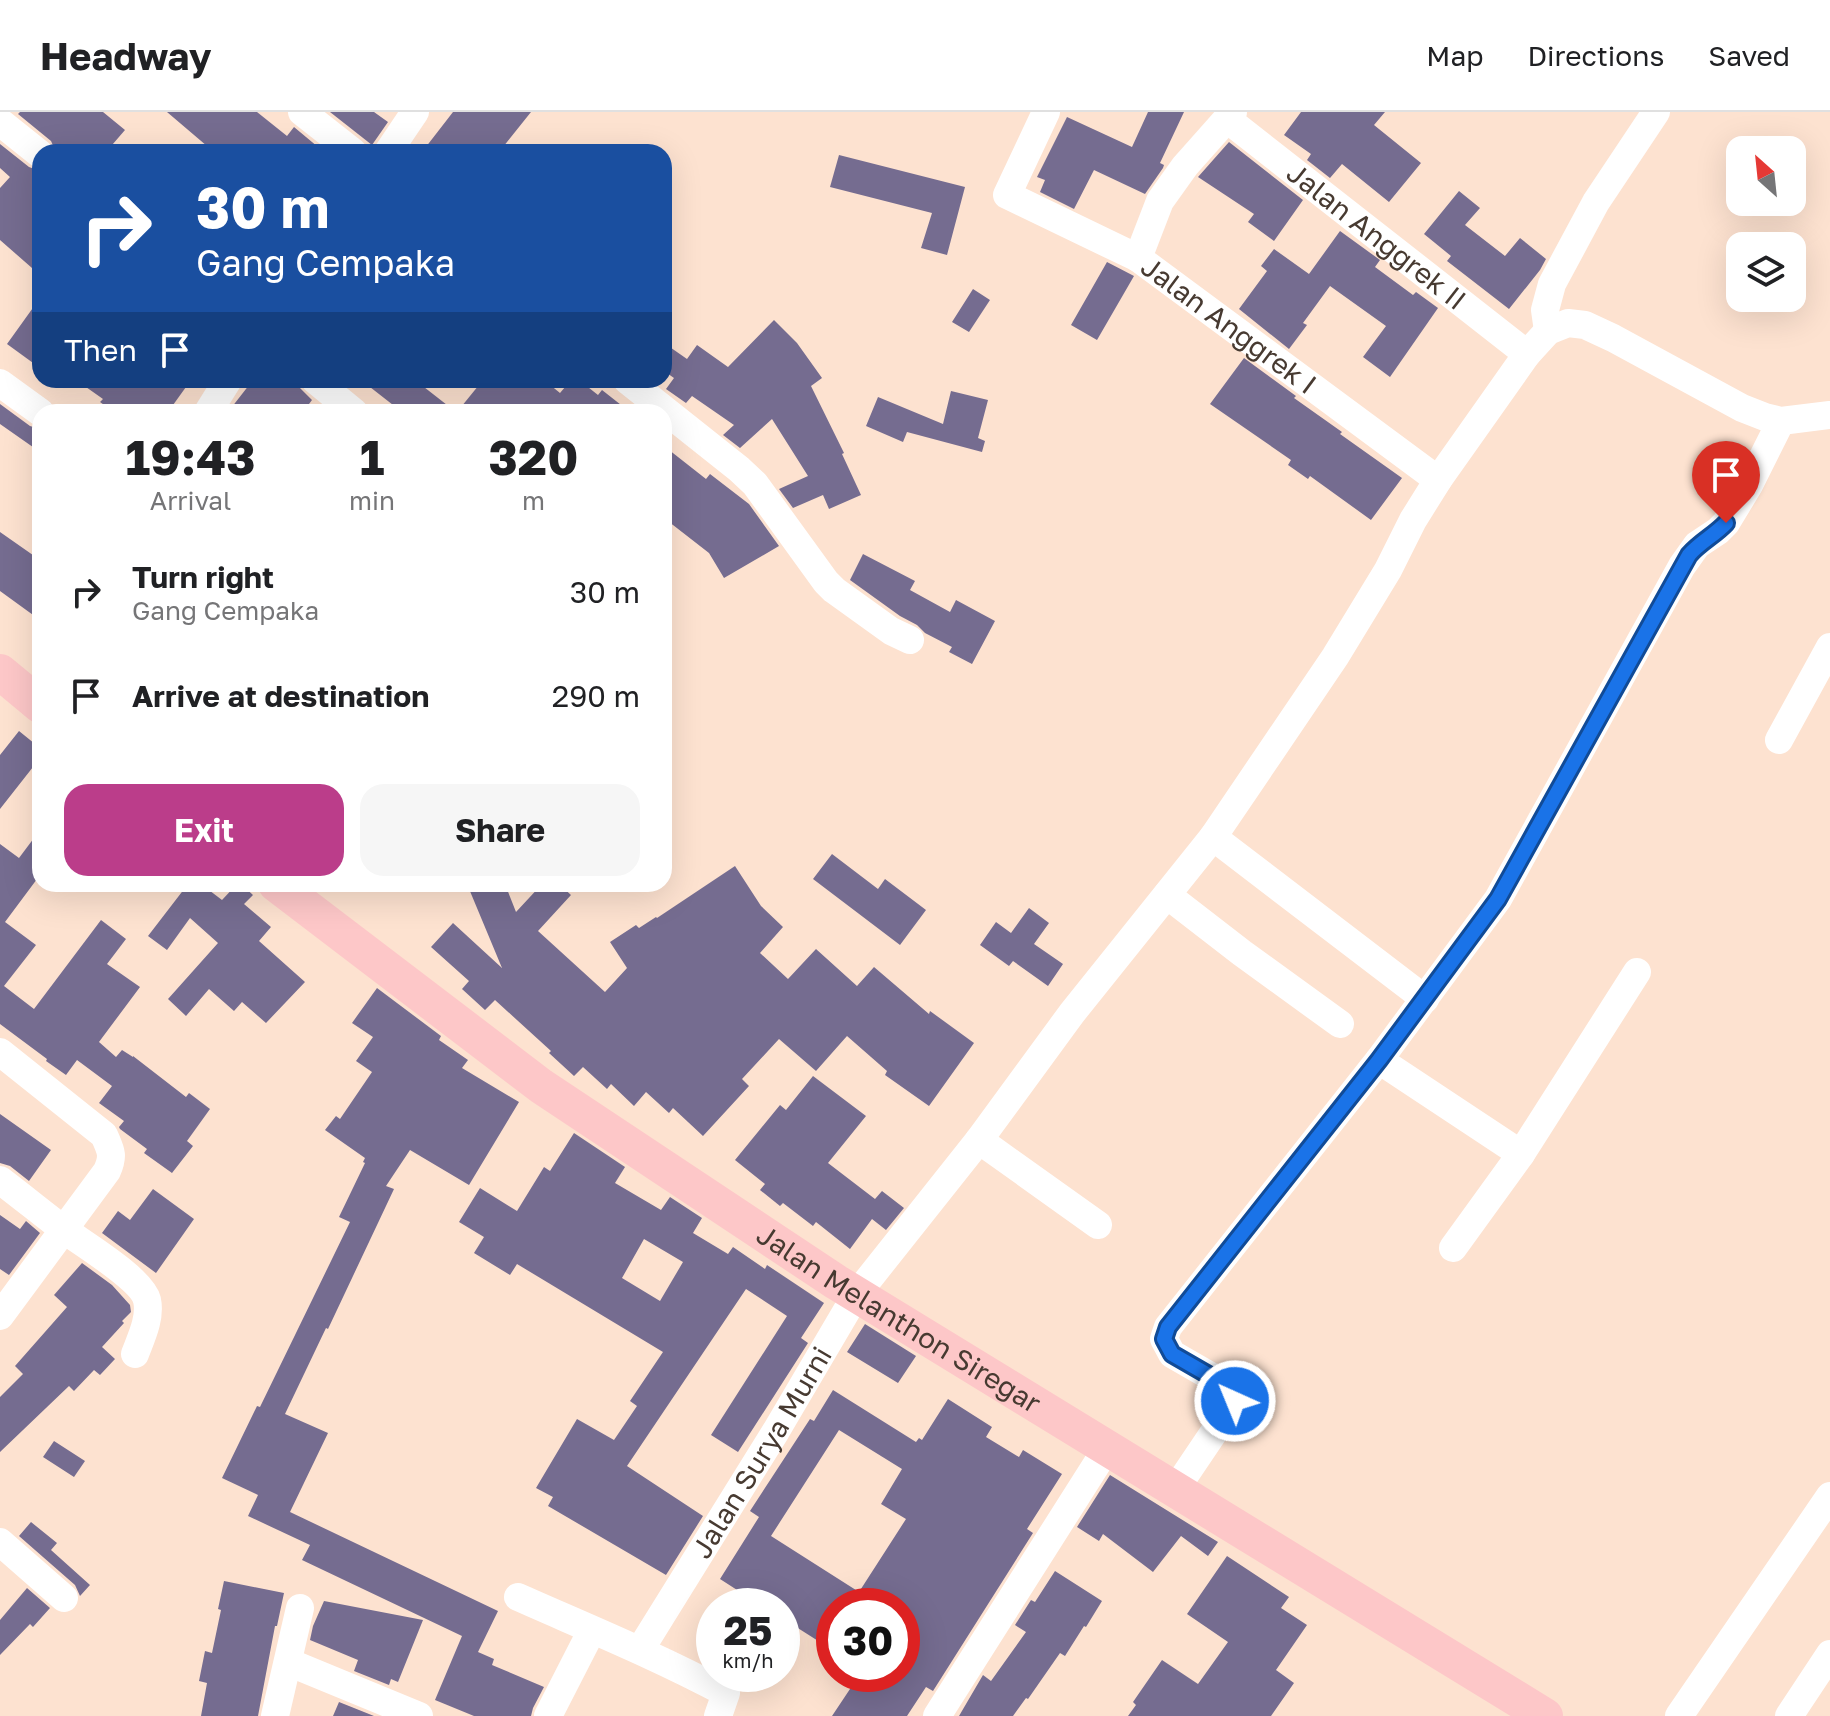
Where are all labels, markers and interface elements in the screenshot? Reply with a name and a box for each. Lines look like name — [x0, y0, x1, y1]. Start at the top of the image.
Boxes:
text: Headway — [40, 33, 212, 78]
text: Map — [1426, 39, 1483, 72]
text: Directions — [1527, 39, 1664, 72]
text: Saved — [1708, 39, 1790, 72]
north arrow — [1726, 136, 1806, 216]
map controls — [1726, 136, 1806, 312]
street label: Jalan Anggrek II — [1281, 155, 1473, 316]
text: 30 m — [196, 173, 330, 240]
icon: right — [64, 176, 168, 280]
button: layers — [1726, 232, 1806, 312]
text: Gang Cempaka — [196, 241, 455, 284]
street label: Jalan Anggrek I — [1135, 249, 1323, 400]
icon: arrive — [153, 328, 197, 372]
text: Then — [64, 332, 137, 368]
text: 19:43 — [126, 428, 255, 486]
text: 1 — [360, 428, 384, 486]
text: 320 — [489, 428, 578, 486]
pin — [1692, 441, 1760, 523]
icon: arrive — [1704, 453, 1748, 497]
text: Arrival — [150, 485, 231, 516]
text: min — [349, 485, 395, 516]
text: m — [522, 485, 545, 516]
text: Turn right — [132, 559, 274, 595]
icon: right — [64, 570, 108, 614]
text: 30 m — [570, 574, 640, 610]
text: Gang Cempaka — [132, 595, 319, 626]
icon: arrive — [64, 674, 108, 718]
text: Arrive at destination — [132, 678, 429, 714]
text: 290 m — [552, 678, 640, 714]
button: Exit — [64, 784, 344, 876]
button: Share — [360, 784, 640, 876]
street label: Jalan Melanthon Siregar — [751, 1217, 1047, 1419]
street label: Jalan Surya Murni — [684, 1341, 838, 1564]
position arrow — [1193, 1359, 1277, 1443]
speed limit sign: 30 — [816, 1588, 920, 1692]
text: 25 — [724, 1606, 772, 1654]
text: km/h — [723, 1648, 773, 1672]

